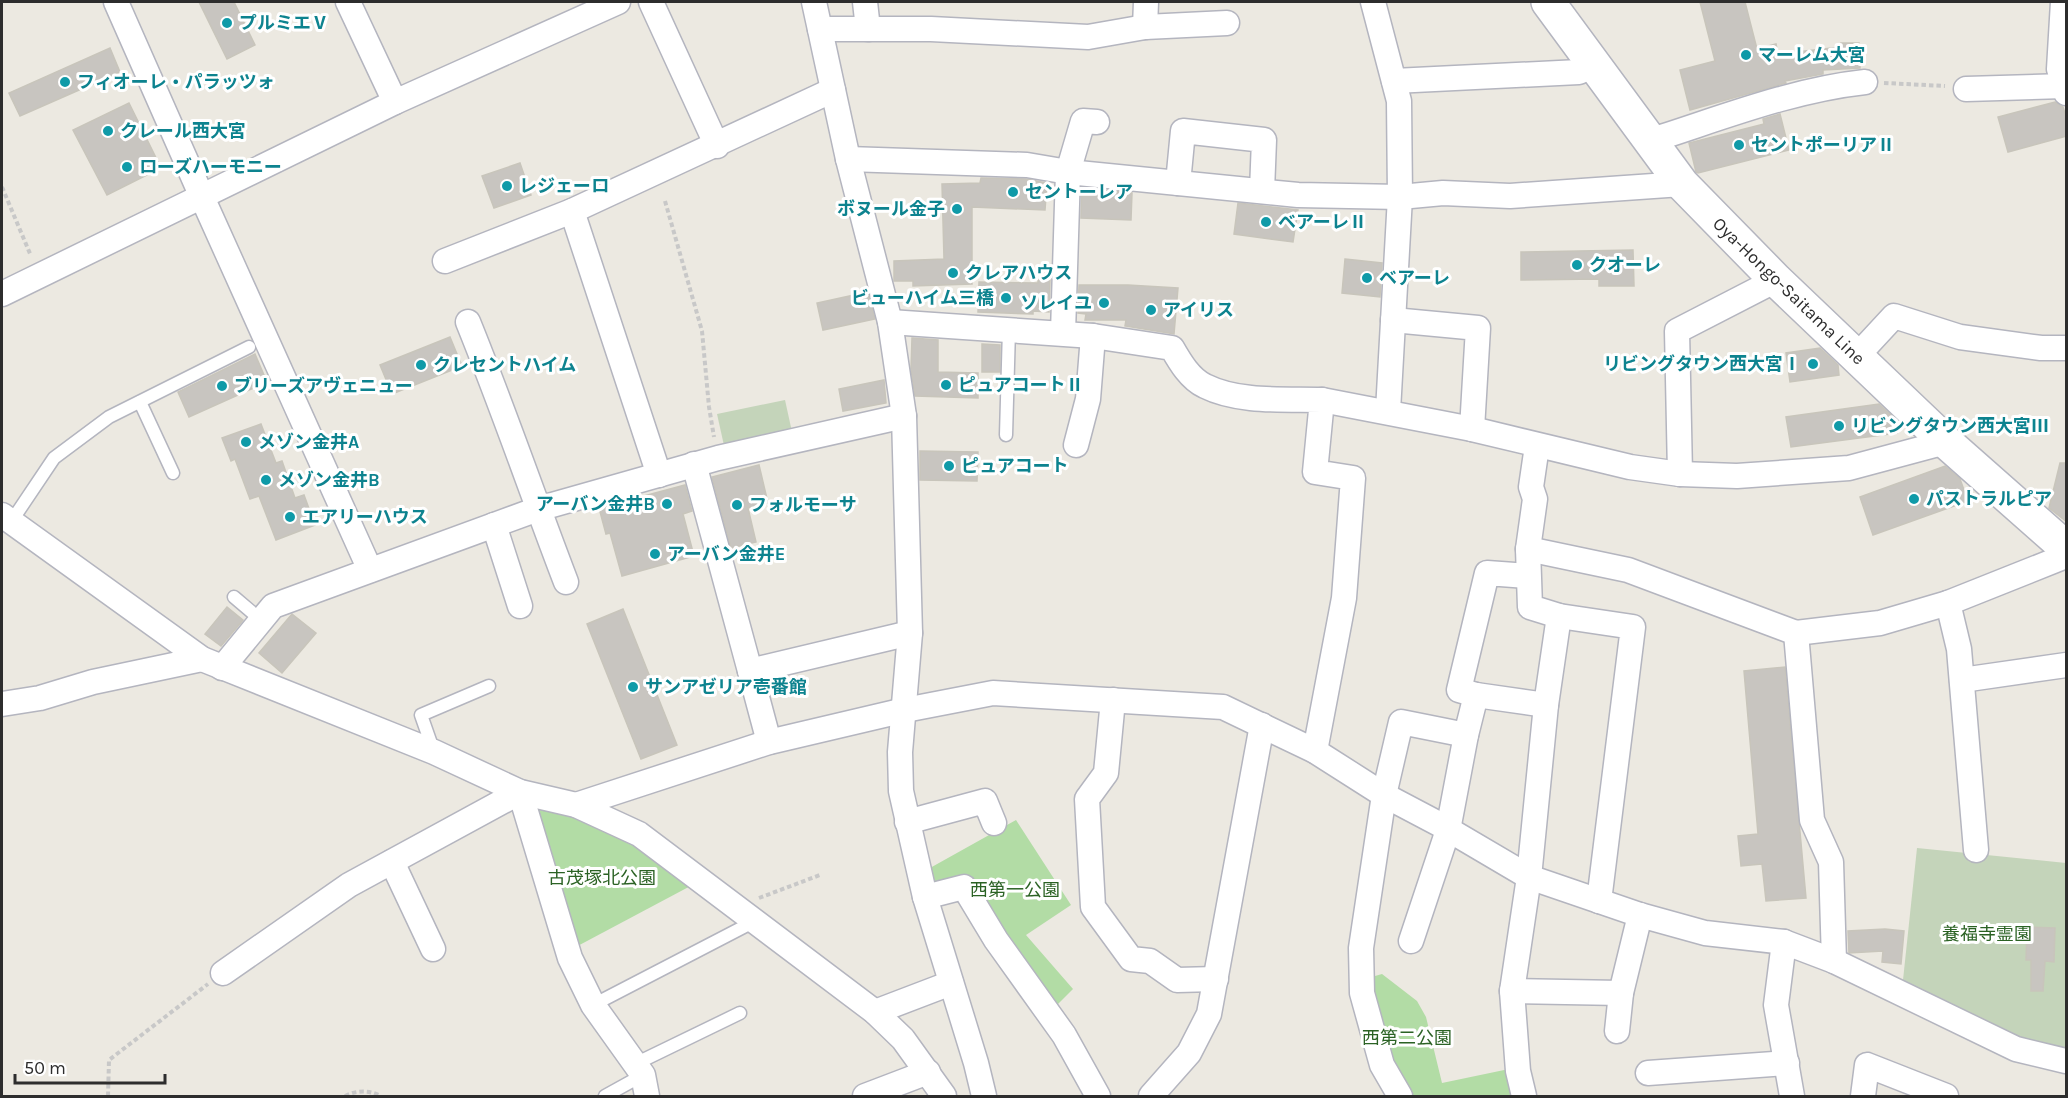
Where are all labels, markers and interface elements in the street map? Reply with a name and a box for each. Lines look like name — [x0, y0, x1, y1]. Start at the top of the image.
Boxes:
place label: プルミエⅤ — [239, 12, 329, 34]
marker: プルミエⅤ — [220, 16, 234, 30]
place label: マーレム大宮 — [1758, 44, 1866, 66]
marker: マーレム大宮 — [1739, 48, 1753, 62]
place label: フィオーレ・パラッツォ — [77, 71, 275, 93]
marker: フィオーレ・パラッツォ — [58, 75, 72, 89]
place label: クレール西大宮 — [120, 120, 246, 142]
marker: クレール西大宮 — [101, 124, 115, 138]
place label: セントポーリアⅡ — [1751, 134, 1895, 156]
marker: セントポーリアⅡ — [1732, 138, 1746, 152]
place label: ローズハーモニー — [139, 156, 282, 178]
marker: ローズハーモニー — [120, 160, 134, 174]
place label: レジェーロ — [519, 175, 609, 197]
marker: レジェーロ — [500, 179, 514, 193]
place label: セントーレア — [1025, 181, 1133, 203]
marker: セントーレア — [1006, 185, 1020, 199]
place label: ボヌール金子 — [837, 198, 945, 220]
marker: ボヌール金子 — [950, 202, 964, 216]
place label: ベアーレⅡ — [1278, 211, 1367, 233]
street label: Oya-Hongo-Saitama Line — [1708, 213, 1870, 369]
marker: ベアーレⅡ — [1259, 215, 1273, 229]
place label: クオーレ — [1589, 254, 1661, 276]
marker: クオーレ — [1570, 258, 1584, 272]
place label: クレアハウス — [965, 262, 1072, 284]
marker: クレアハウス — [946, 266, 960, 280]
place label: ベアーレ — [1379, 267, 1450, 289]
marker: ベアーレ — [1360, 271, 1374, 285]
place label: ビューハイム三橋 — [851, 287, 994, 309]
marker: ビューハイム三橋 — [999, 291, 1013, 305]
place label: ソレイユ — [1020, 292, 1092, 314]
marker: ソレイユ — [1097, 296, 1111, 310]
place label: アイリス — [1163, 299, 1234, 321]
marker: アイリス — [1144, 303, 1158, 317]
place label: リビングタウン西大宮Ⅰ — [1603, 353, 1801, 375]
place label: クレセントハイム — [433, 354, 576, 376]
marker: リビングタウン西大宮Ⅰ — [1806, 357, 1820, 371]
marker: クレセントハイム — [414, 358, 428, 372]
place label: ピュアコートⅡ — [958, 374, 1084, 396]
place label: ブリーズアヴェニュー — [234, 375, 413, 397]
marker: ピュアコートⅡ — [939, 378, 953, 392]
marker: ブリーズアヴェニュー — [215, 379, 229, 393]
place label: リビングタウン西大宮Ⅲ — [1851, 415, 2049, 437]
marker: リビングタウン西大宮Ⅲ — [1832, 419, 1846, 433]
place label: メゾン金井A — [258, 431, 359, 453]
marker: メゾン金井A — [239, 435, 253, 449]
place label: ピュアコート — [961, 455, 1069, 477]
marker: ピュアコート — [942, 459, 956, 473]
place label: メゾン金井B — [278, 469, 380, 491]
marker: メゾン金井B — [259, 473, 273, 487]
place label: パストラルピア — [1926, 488, 2052, 510]
marker: パストラルピア — [1907, 492, 1921, 506]
place label: アーバン金井B — [536, 493, 655, 515]
place label: フォルモーサ — [749, 494, 857, 516]
marker: アーバン金井B — [660, 497, 674, 511]
marker: フォルモーサ — [730, 498, 744, 512]
place label: エアリーハウス — [302, 506, 428, 528]
marker: エアリーハウス — [283, 510, 297, 524]
place label: アーバン金井E — [667, 543, 785, 565]
marker: アーバン金井E — [648, 547, 662, 561]
place label: サンアゼリア壱番館 — [645, 676, 807, 698]
marker: サンアゼリア壱番館 — [626, 680, 640, 694]
park label: 古茂塚北公園 — [548, 867, 656, 889]
park label: 西第一公園 — [970, 879, 1060, 901]
park label: 養福寺霊園 — [1942, 923, 2032, 945]
park label: 西第二公園 — [1362, 1027, 1452, 1049]
scale bar — [15, 1047, 165, 1085]
text: 50 m — [24, 1057, 66, 1079]

